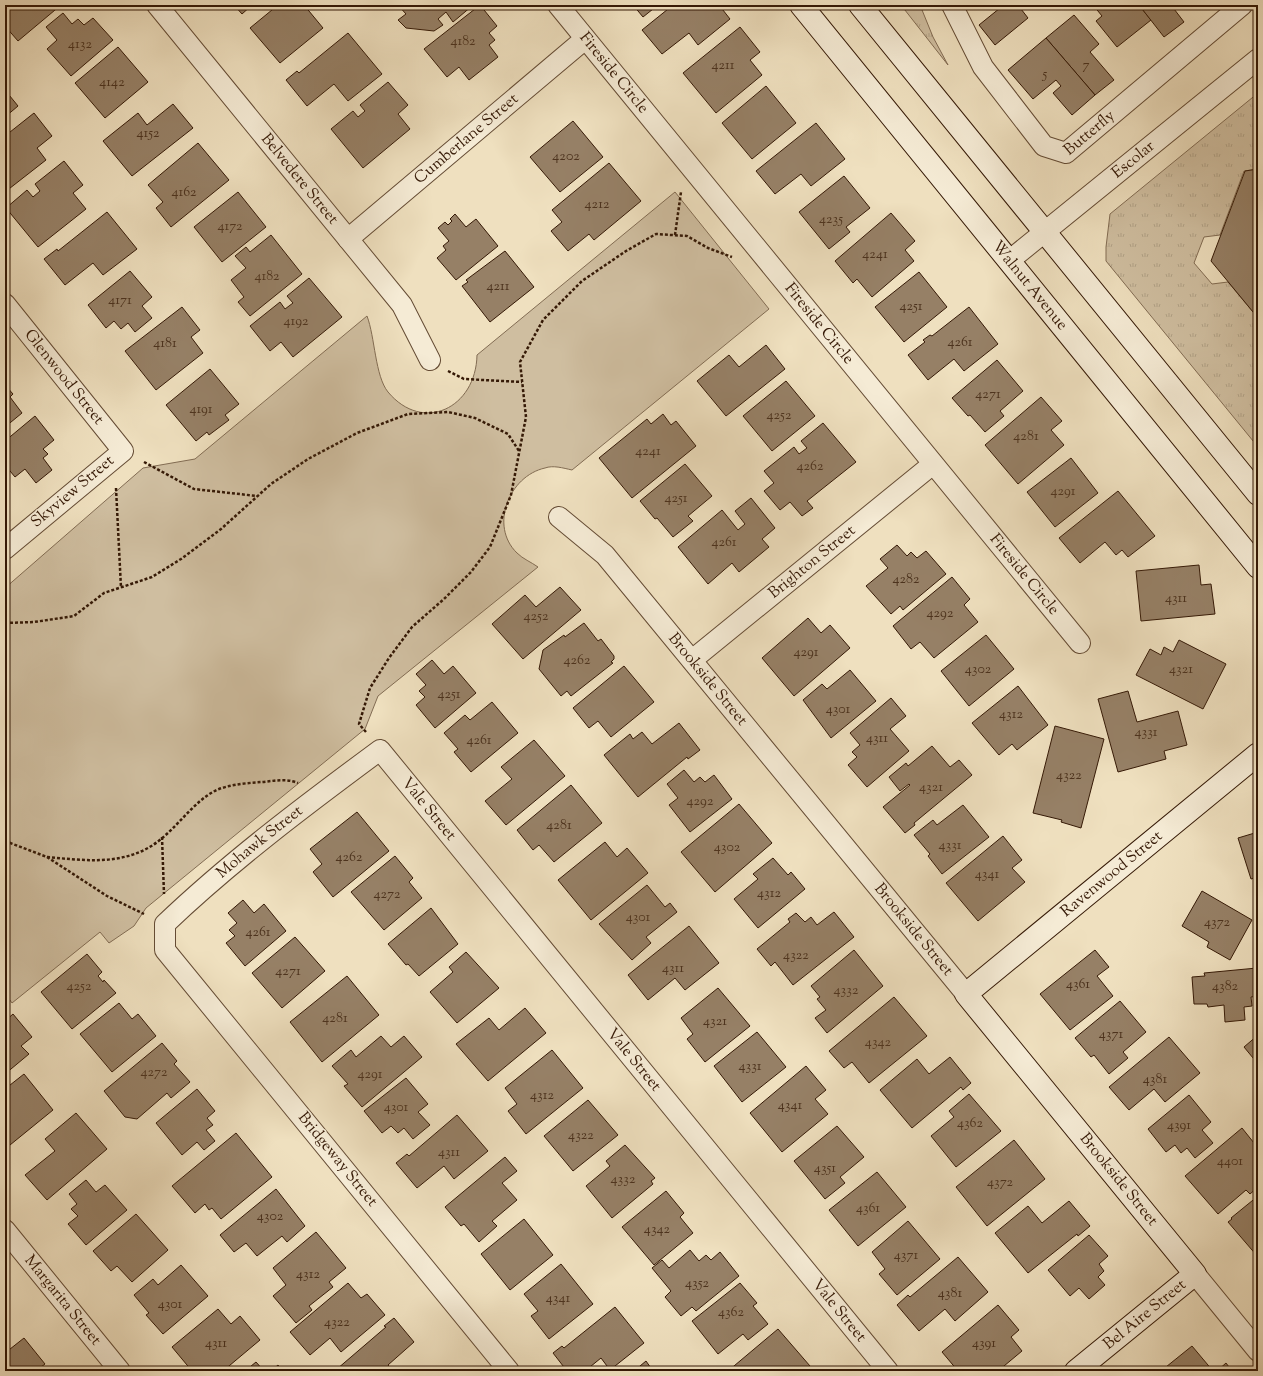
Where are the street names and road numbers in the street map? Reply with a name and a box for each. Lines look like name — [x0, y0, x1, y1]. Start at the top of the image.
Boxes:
street label: Fireside Circle — [573, 27, 654, 119]
street label: Cumberlane Street — [409, 88, 524, 190]
street label: Butterfly — [1059, 105, 1120, 161]
street label: Belvedere Street — [255, 129, 344, 230]
street label: Escolar — [1107, 135, 1160, 184]
street label: Walnut Avenue — [986, 236, 1073, 336]
street label: Fireside Circle — [779, 278, 859, 370]
street label: Glenwood Street — [18, 325, 110, 430]
street label: Skyview Street — [26, 450, 120, 534]
street label: Brighton Street — [764, 519, 861, 605]
street label: Fireside Circle — [984, 529, 1064, 620]
street label: Brookside Street — [662, 628, 753, 731]
street label: Vale Street — [396, 773, 462, 846]
street label: Mohawk Street — [212, 800, 308, 884]
street label: Ravenwood Street — [1056, 825, 1168, 923]
street label: Brookside Street — [868, 878, 959, 982]
street label: Vale Street — [601, 1023, 667, 1097]
street label: Bridgeway Street — [292, 1108, 383, 1213]
street label: Brookside Street — [1073, 1128, 1163, 1232]
street label: Margarita Street — [19, 1250, 107, 1351]
street label: Vale Street — [806, 1274, 872, 1348]
street label: Bel Aire Street — [1099, 1274, 1192, 1356]

